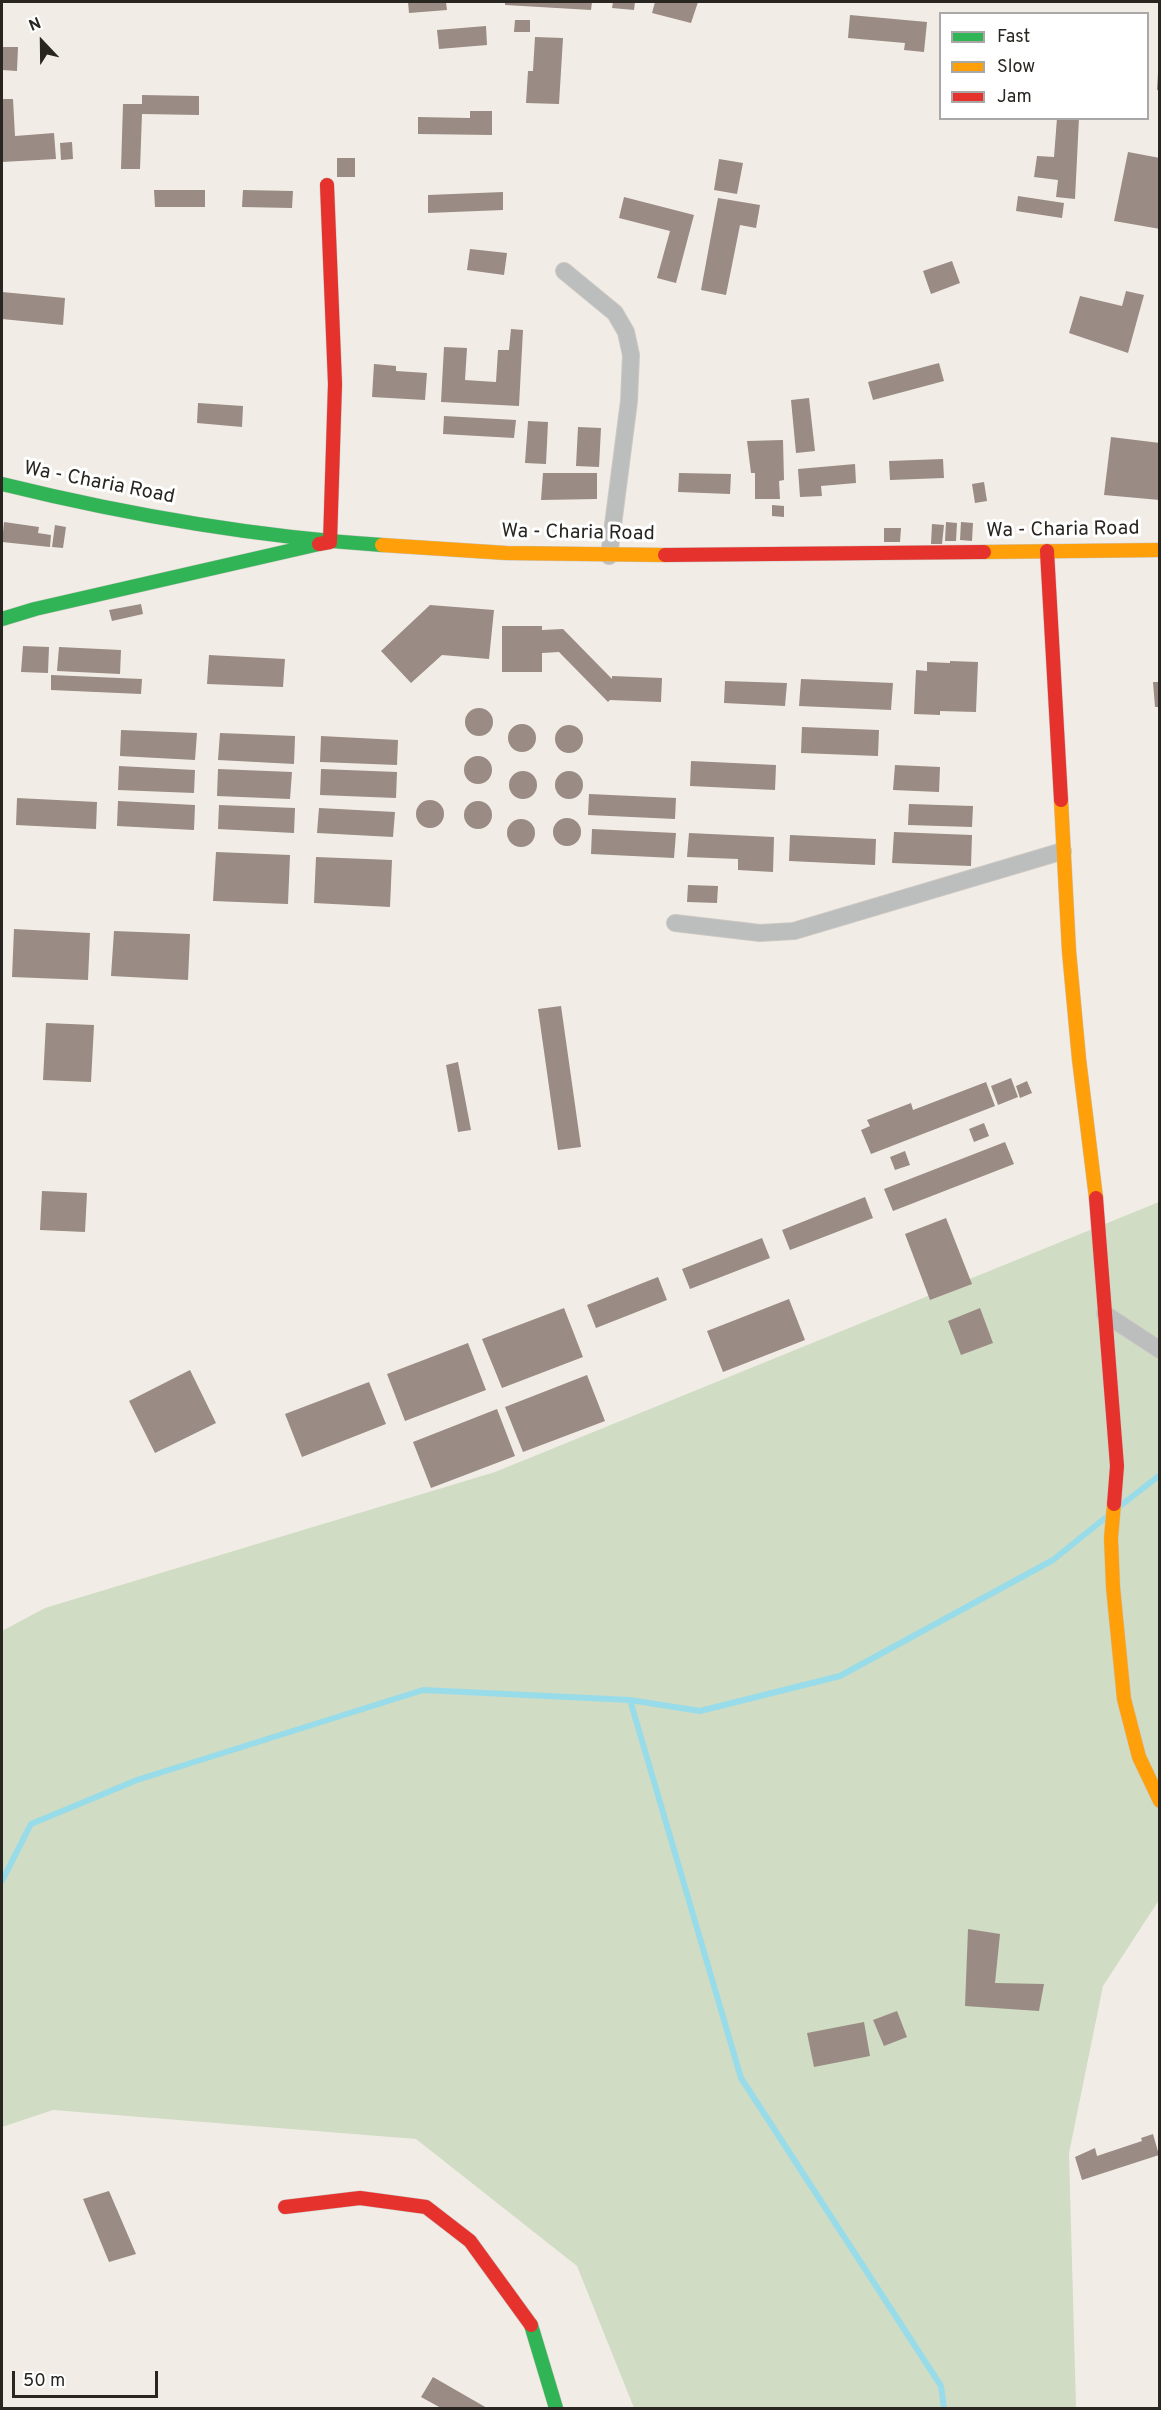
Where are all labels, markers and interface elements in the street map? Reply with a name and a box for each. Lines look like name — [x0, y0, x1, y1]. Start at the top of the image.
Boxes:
north arrow — [12, 12, 72, 72]
legend — [939, 12, 1149, 120]
text: N — [26, 14, 44, 37]
text: Fast — [997, 26, 1030, 49]
text: Slow — [997, 56, 1035, 79]
text: Jam — [997, 86, 1032, 109]
street label: Wa - Charia Road — [21, 458, 177, 510]
street label: Wa - Charia Road — [986, 518, 1140, 544]
street label: Wa - Charia Road — [501, 521, 655, 547]
scale bar — [15, 2359, 160, 2397]
text: 50 m — [23, 2370, 65, 2393]

